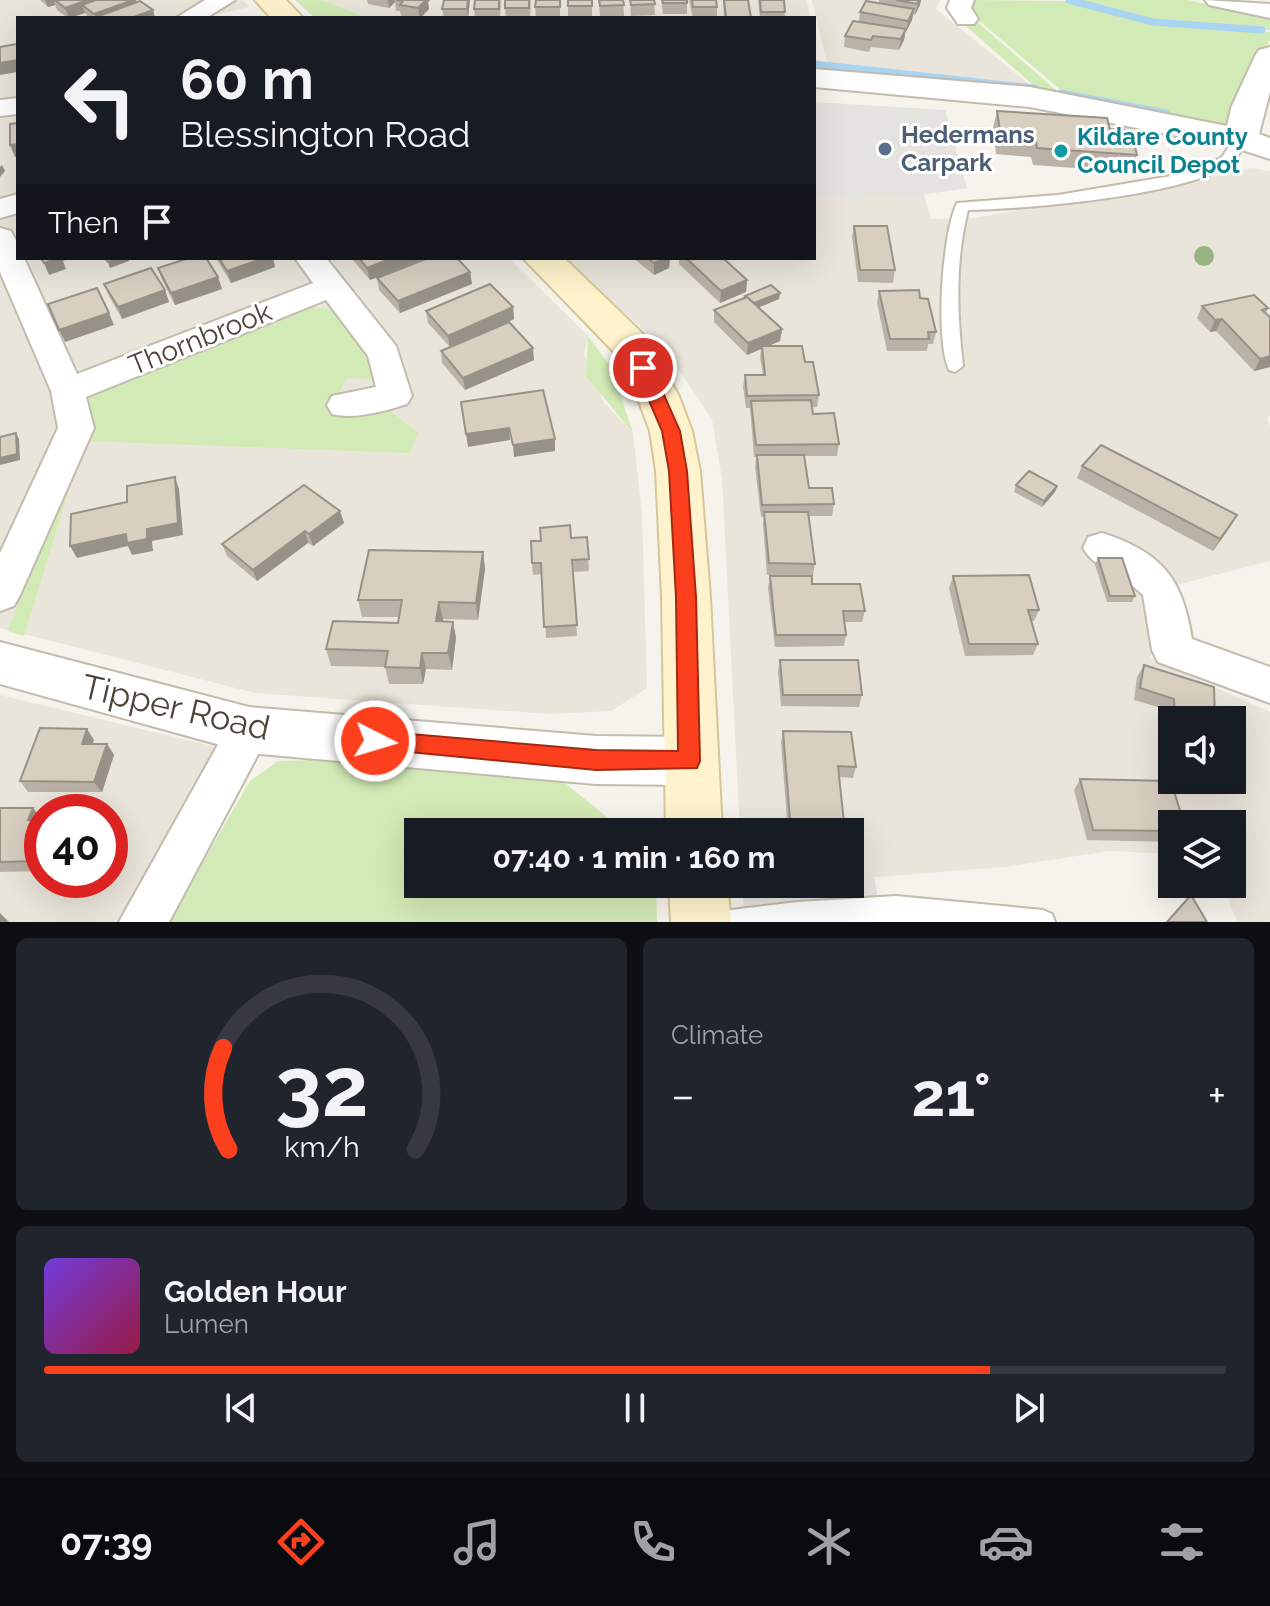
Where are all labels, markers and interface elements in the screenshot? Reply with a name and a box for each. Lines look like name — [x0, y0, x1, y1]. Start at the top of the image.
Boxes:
text: 60 m — [180, 46, 314, 112]
icon: left — [48, 48, 152, 152]
text: Blessington Road — [180, 113, 470, 155]
place label: Hedermans Carpark — [901, 120, 1035, 177]
place label: Kildare County Council Depot — [1077, 122, 1248, 179]
marker: Hedermans Carpark — [876, 140, 894, 158]
marker: Kildare County Council Depot — [1052, 142, 1070, 160]
icon: arrive — [135, 200, 179, 244]
text: Then — [48, 205, 119, 240]
street label: Thornbrook — [124, 295, 277, 382]
pin — [609, 334, 677, 402]
icon: arrive — [621, 346, 665, 390]
street label: Tipper Road — [78, 666, 274, 748]
position arrow — [333, 699, 417, 783]
map controls — [1158, 706, 1246, 898]
button: sound — [1158, 706, 1246, 794]
speed limit sign: 40 — [24, 794, 128, 898]
button: layers — [1158, 810, 1246, 898]
text: 07:40 · 1 min · 160 m — [493, 840, 775, 875]
text: Climate — [671, 1020, 763, 1050]
text: 32 — [275, 1038, 368, 1135]
text: 21° — [912, 1060, 991, 1130]
text: − — [671, 1070, 695, 1121]
text: + — [1208, 1070, 1226, 1121]
text: km/h — [284, 1130, 359, 1164]
text: Golden Hour — [164, 1274, 347, 1309]
text: Lumen — [164, 1309, 249, 1339]
icon: previous — [219, 1386, 263, 1430]
icon: pause — [613, 1386, 657, 1430]
icon: next — [1007, 1386, 1051, 1430]
icon: directions — [273, 1514, 329, 1570]
icon: music — [449, 1514, 505, 1570]
icon: phone — [625, 1514, 681, 1570]
icon: climate — [801, 1514, 857, 1570]
icon: car — [978, 1514, 1034, 1570]
icon: filters — [1154, 1514, 1210, 1570]
text: 07:39 — [60, 1521, 153, 1563]

